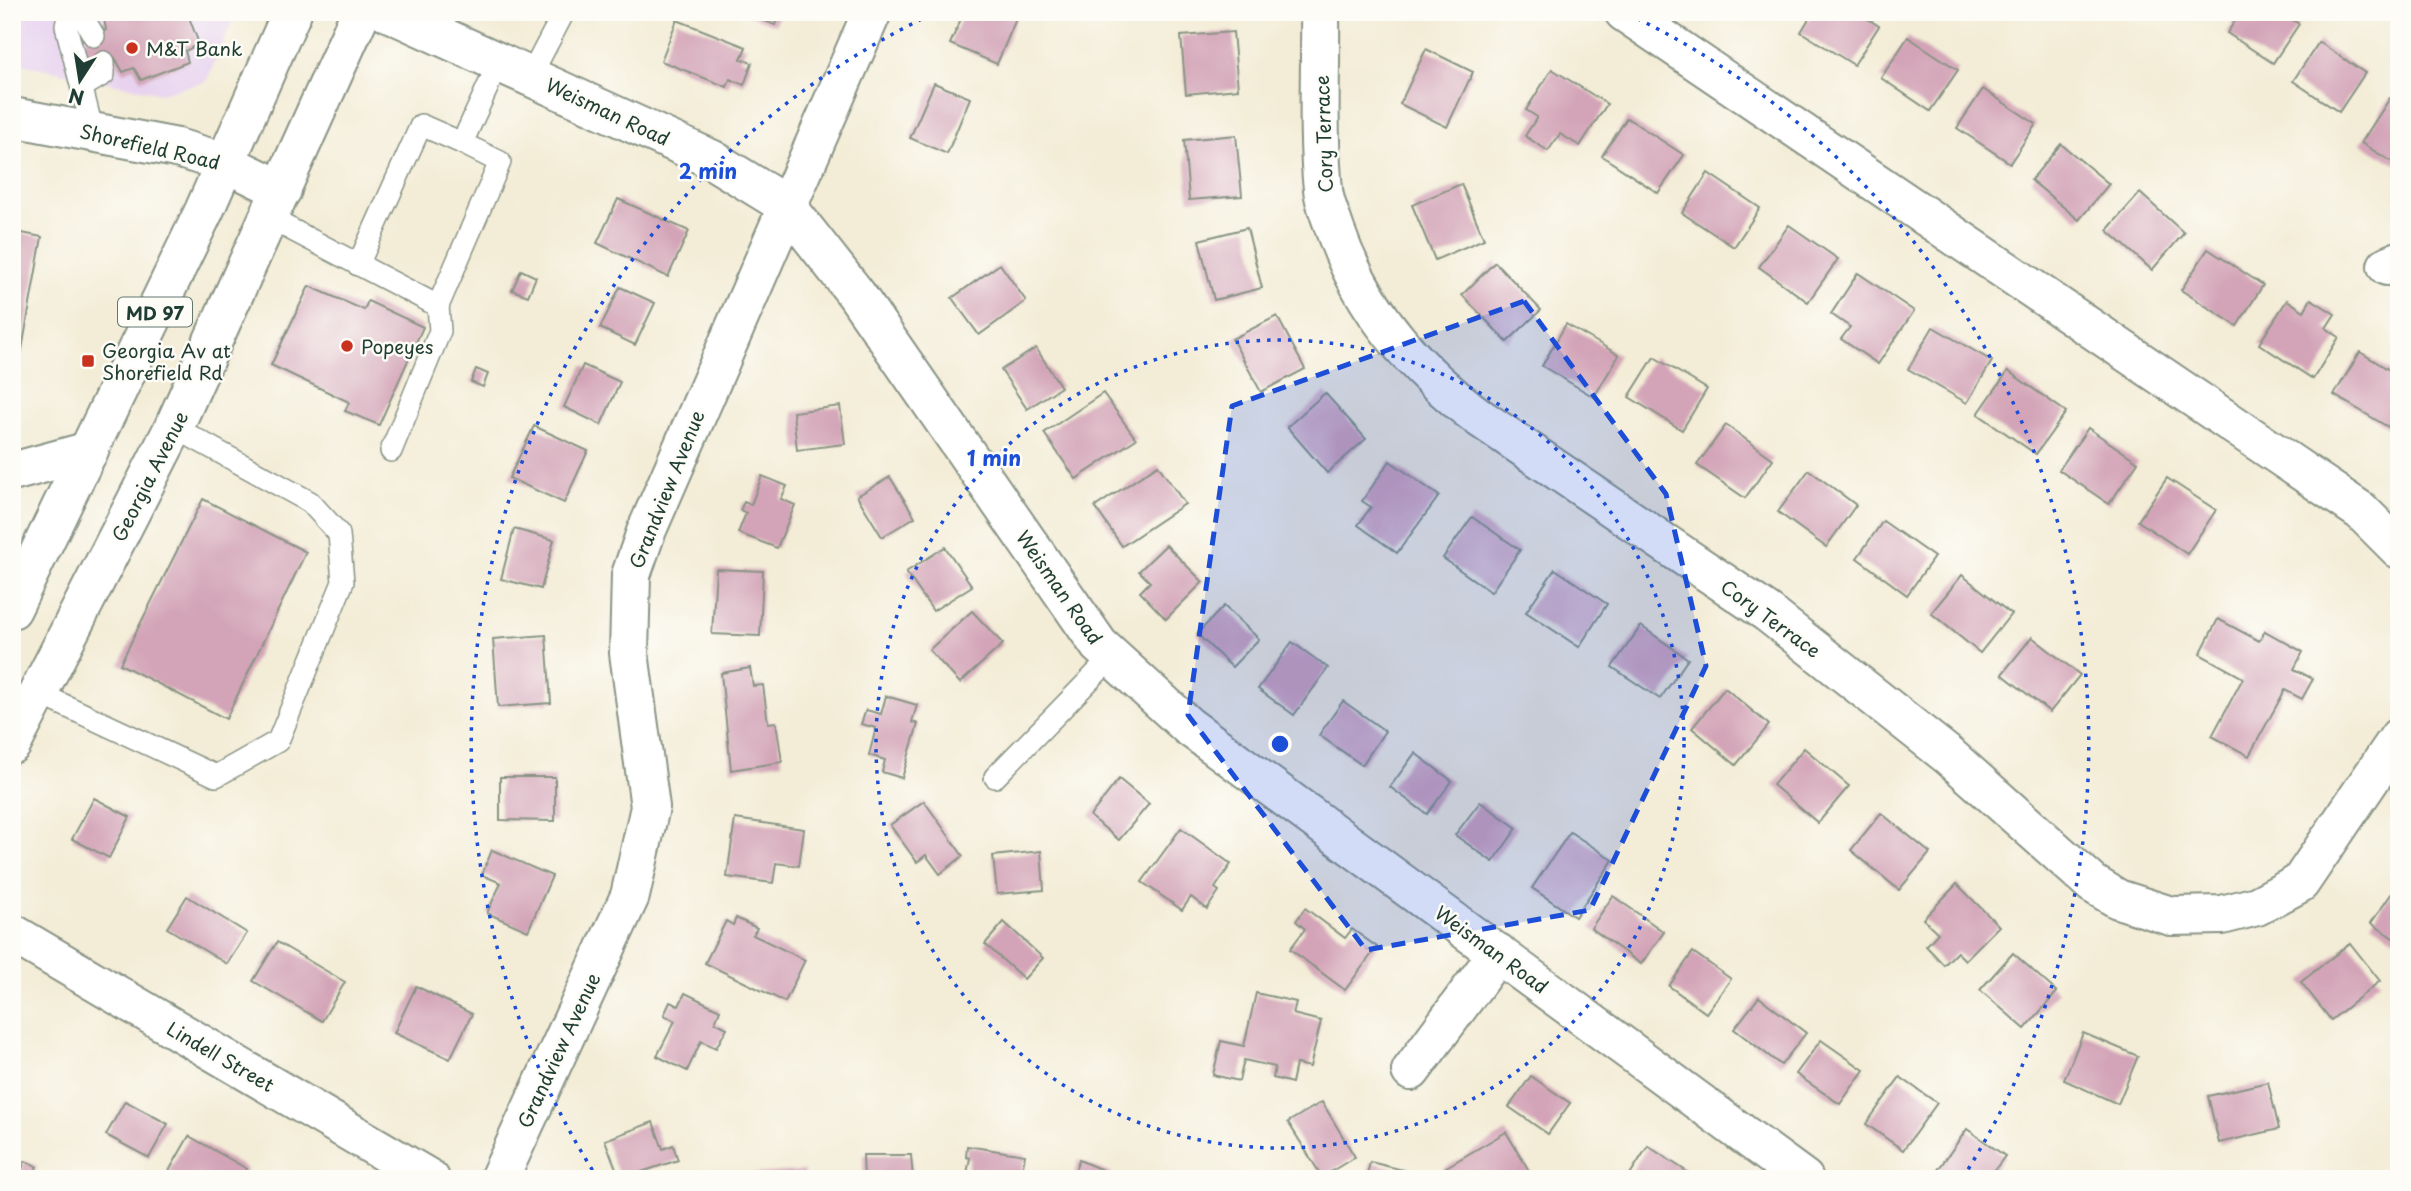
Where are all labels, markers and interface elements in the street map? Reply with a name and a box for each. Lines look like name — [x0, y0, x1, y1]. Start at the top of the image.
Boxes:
place label: M&T Bank — [146, 34, 243, 62]
marker: M&T Bank — [124, 40, 140, 56]
north arrow — [46, 46, 116, 116]
street label: Weisman Road — [541, 70, 675, 152]
street label: Cory Terrace — [1307, 75, 1339, 193]
text: N — [66, 82, 87, 113]
street label: Shorefield Road — [77, 116, 223, 176]
text: 2 min — [679, 154, 737, 186]
road number: MD 97 — [118, 298, 192, 326]
place label: Popeyes — [361, 332, 434, 360]
place label: Georgia Av at Shorefield Rd — [102, 336, 231, 386]
marker: Popeyes — [339, 338, 355, 354]
marker: Georgia Av at Shorefield Rd — [80, 353, 96, 369]
street label: Georgia Avenue — [104, 406, 194, 546]
street label: Grandview Avenue — [621, 406, 711, 572]
text: 1 min — [967, 441, 1021, 473]
street label: Weisman Road — [1010, 524, 1110, 650]
street label: Cory Terrace — [1715, 572, 1827, 664]
centre of rings — [1268, 732, 1292, 756]
street label: Weisman Road — [1430, 898, 1554, 1000]
street label: Grandview Avenue — [510, 968, 606, 1132]
street label: Lindell Street — [162, 1014, 280, 1098]

